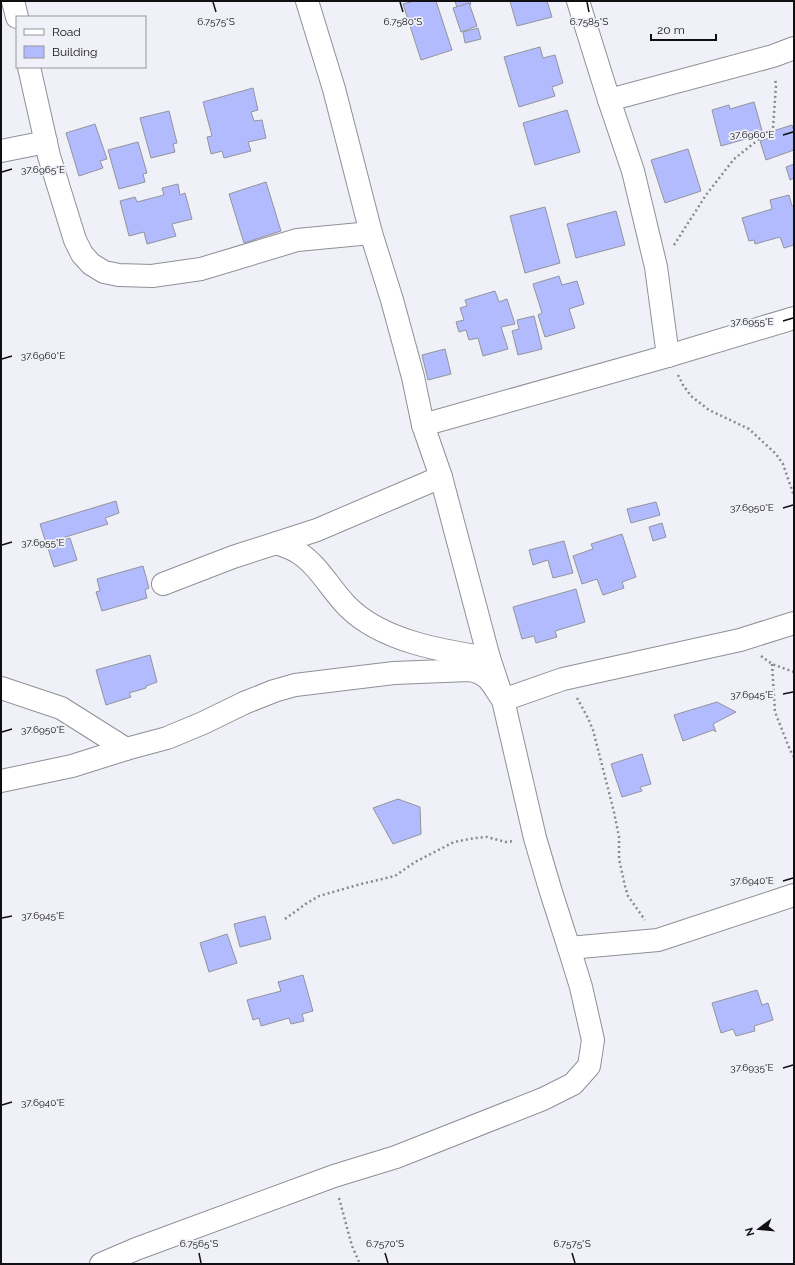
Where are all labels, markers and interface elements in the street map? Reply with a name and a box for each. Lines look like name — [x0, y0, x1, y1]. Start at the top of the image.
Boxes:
legend — [16, 16, 146, 68]
text: 6.7575°S — [197, 16, 235, 27]
text: 6.7580°S — [384, 16, 422, 27]
text: 6.7585°S — [570, 16, 608, 27]
scale bar — [651, 16, 716, 42]
text: 20 m — [657, 23, 685, 37]
text: Road — [52, 25, 81, 39]
text: Building — [52, 45, 98, 59]
text: 37.6960°E — [730, 129, 774, 140]
text: 37.6965°E — [21, 164, 65, 175]
text: 37.6955°E — [730, 316, 774, 327]
text: 37.6960°E — [21, 350, 65, 361]
text: 37.6950°E — [730, 502, 774, 513]
text: 37.6955°E — [21, 537, 65, 548]
text: 37.6945°E — [730, 689, 774, 700]
text: 37.6950°E — [21, 724, 65, 735]
text: 37.6940°E — [730, 875, 774, 886]
text: 37.6945°E — [21, 910, 65, 921]
text: 37.6935°E — [730, 1062, 774, 1073]
text: 37.6940°E — [21, 1097, 65, 1108]
north arrow — [739, 1209, 779, 1249]
text: N — [742, 1226, 757, 1237]
text: 6.7565°S — [180, 1238, 218, 1249]
text: 6.7570°S — [366, 1238, 404, 1249]
text: 6.7575°S — [553, 1238, 591, 1249]

